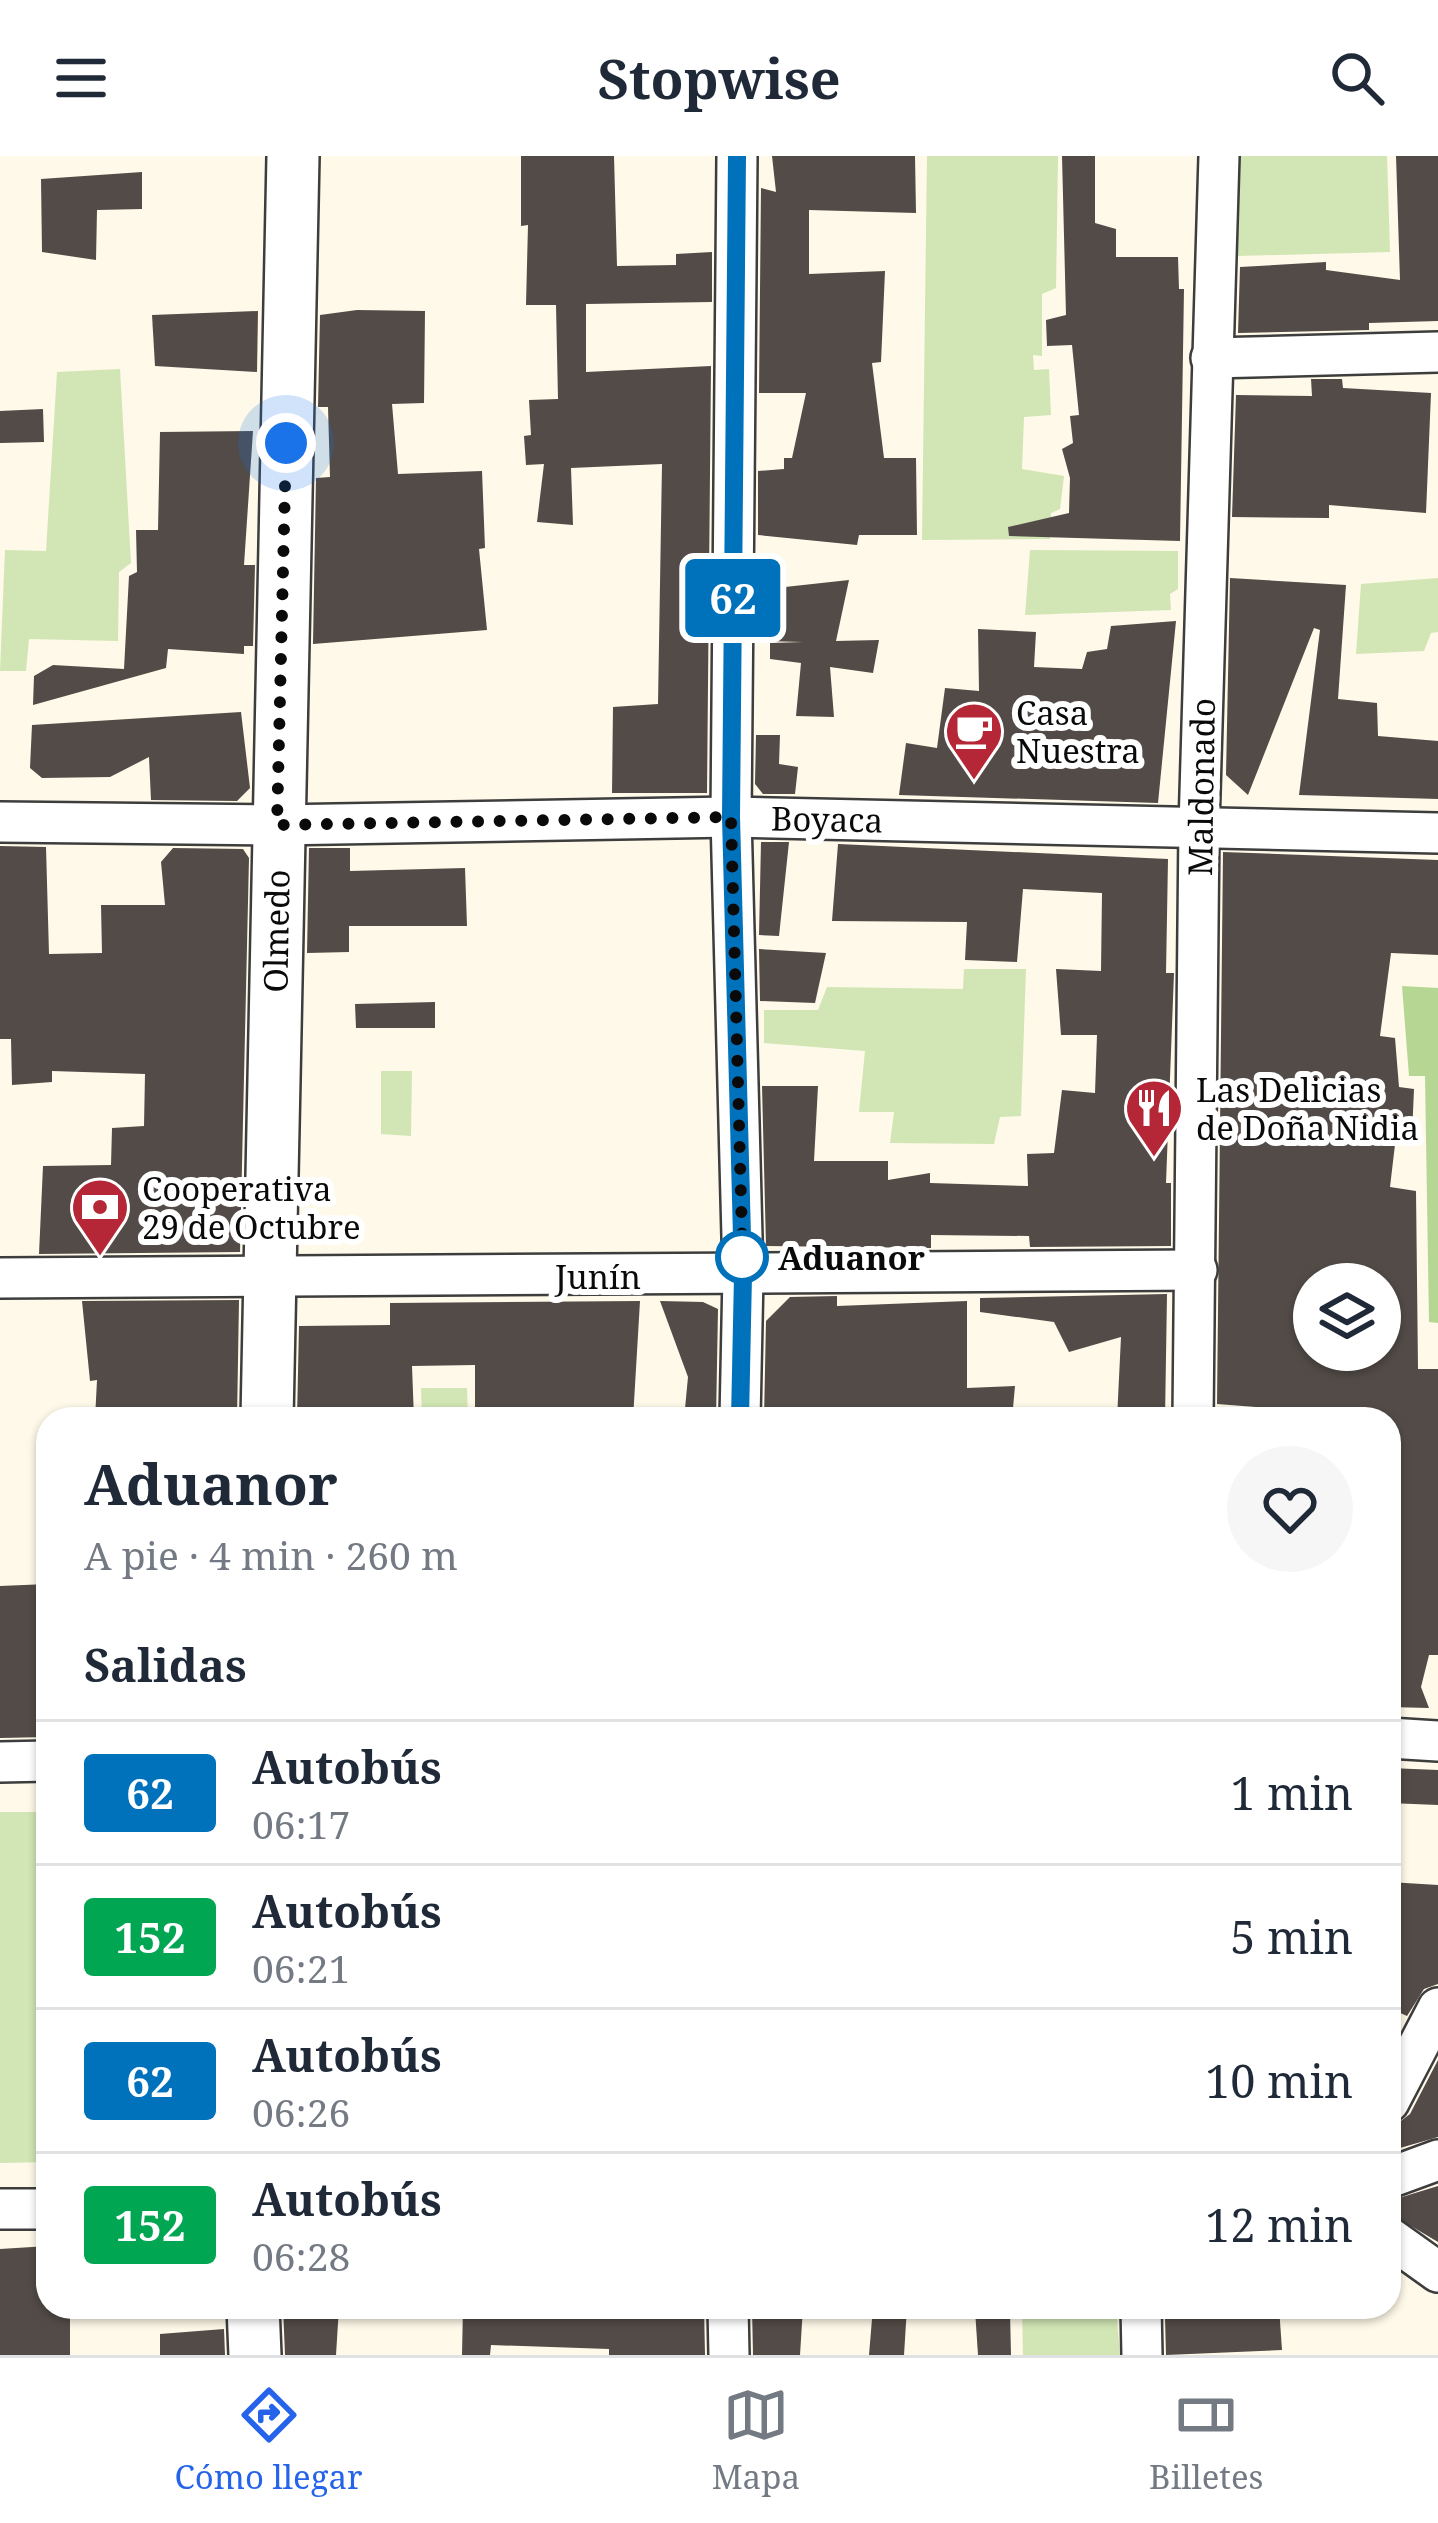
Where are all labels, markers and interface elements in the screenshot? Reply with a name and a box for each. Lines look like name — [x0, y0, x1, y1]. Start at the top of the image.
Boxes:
text: Stopwise — [597, 41, 841, 115]
icon: menu — [48, 45, 114, 111]
icon: search — [1324, 45, 1390, 111]
your location — [256, 413, 316, 473]
line badge: 62 — [679, 559, 787, 637]
text: 62 — [709, 569, 757, 626]
place label: Casa Nuestra — [1016, 690, 1140, 773]
street label: Maldonado — [1177, 698, 1225, 876]
cafe icon: Casa Nuestra — [943, 700, 1005, 782]
street label: Boyaca — [771, 796, 883, 842]
street label: Olmedo — [252, 869, 300, 993]
place label: Las Delicias de Doña Nidia — [1196, 1067, 1419, 1150]
restaurant icon: Las Delicias de Doña Nidia — [1123, 1077, 1185, 1159]
place label: Cooperativa 29 de Octubre — [142, 1166, 361, 1249]
bank icon: Cooperativa 29 de Octubre — [69, 1176, 131, 1258]
marker: Aduanor — [717, 1232, 767, 1282]
place label: Aduanor — [778, 1235, 925, 1280]
street label: Junín — [554, 1254, 641, 1299]
map controls — [1293, 1263, 1401, 1371]
button: layers — [1293, 1263, 1401, 1371]
text: Aduanor — [84, 1444, 338, 1522]
button: heart — [1227, 1446, 1353, 1572]
text: A pie · 4 min · 260 m — [84, 1528, 458, 1581]
text: Salidas — [84, 1634, 247, 1695]
text: Autobús — [252, 1736, 442, 1797]
text: 1 min — [1230, 1762, 1353, 1823]
text: 62 — [126, 1764, 174, 1821]
text: 06:17 — [252, 1797, 350, 1850]
text: Autobús — [252, 1880, 442, 1941]
text: 5 min — [1230, 1906, 1353, 1967]
text: 152 — [114, 1908, 186, 1965]
text: 06:21 — [252, 1941, 350, 1994]
text: Autobús — [252, 2024, 442, 2085]
text: 10 min — [1205, 2050, 1353, 2111]
text: 62 — [126, 2052, 174, 2109]
text: 06:26 — [252, 2085, 350, 2138]
text: Autobús — [252, 2168, 442, 2229]
text: 12 min — [1205, 2194, 1353, 2255]
text: 152 — [114, 2196, 186, 2253]
text: 06:28 — [252, 2229, 350, 2282]
tab: Cómo llegar — [175, 2382, 363, 2499]
tab: Mapa — [712, 2382, 800, 2499]
tab: Billetes — [1149, 2382, 1263, 2499]

